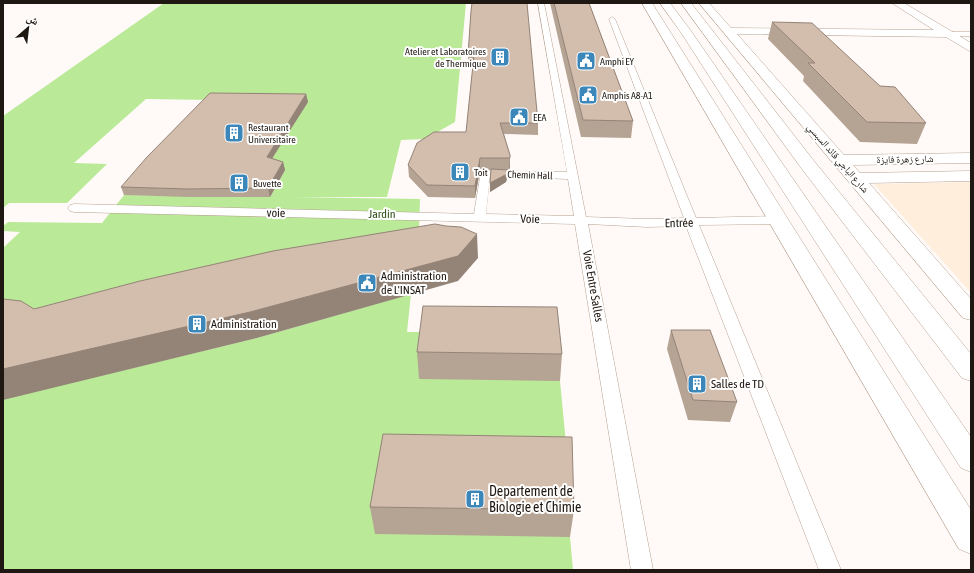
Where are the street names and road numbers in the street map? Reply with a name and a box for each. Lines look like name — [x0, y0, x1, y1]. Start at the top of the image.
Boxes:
street label: شارع الباجي قائد السبسي — [803, 121, 871, 197]
street label: شارع زهرة فايزة — [876, 153, 934, 166]
street label: Chemin Hall — [507, 169, 553, 181]
street label: voie — [267, 206, 285, 220]
street label: Voie — [520, 212, 540, 226]
street label: Entrée — [664, 216, 694, 230]
street label: Voie Entre Salles — [580, 249, 606, 323]

